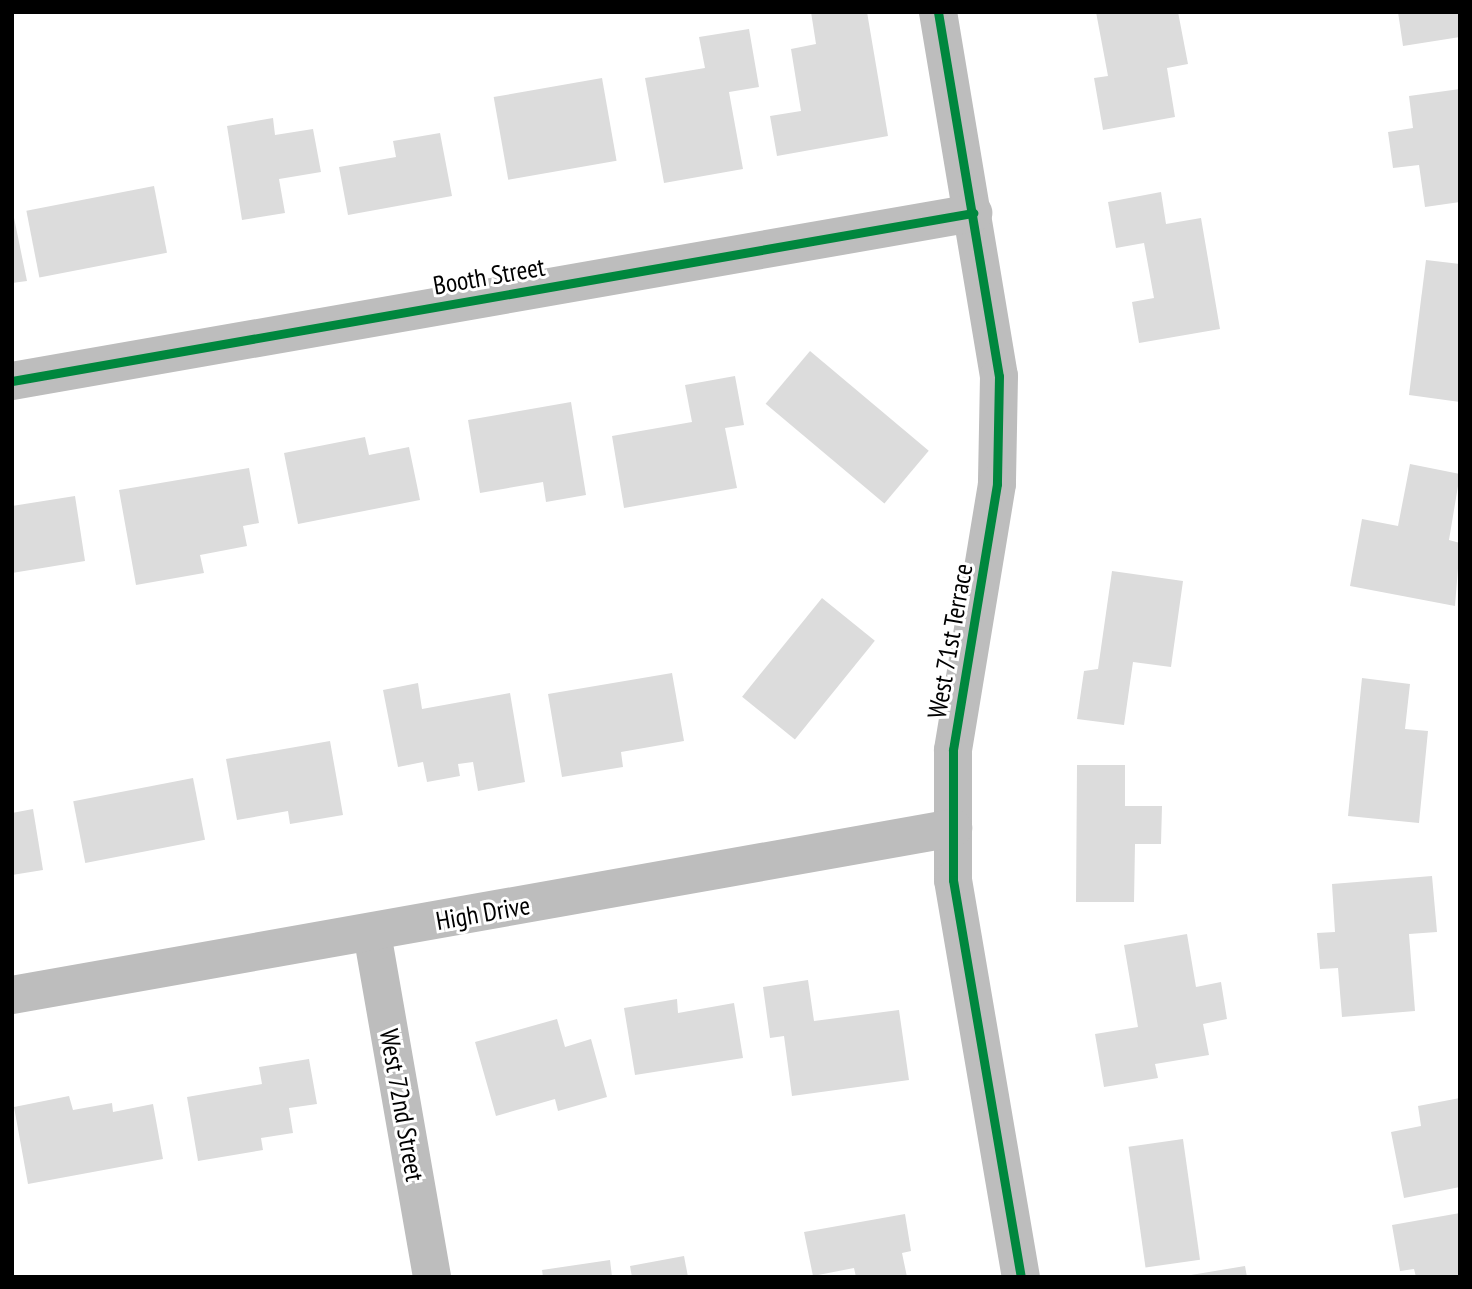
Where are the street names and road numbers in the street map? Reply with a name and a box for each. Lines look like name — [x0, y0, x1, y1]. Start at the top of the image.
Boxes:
street label: Booth Street — [431, 251, 547, 301]
street label: West 71st Terrace — [921, 561, 979, 721]
street label: High Drive — [434, 889, 532, 937]
street label: West 72nd Street — [373, 1026, 431, 1184]

